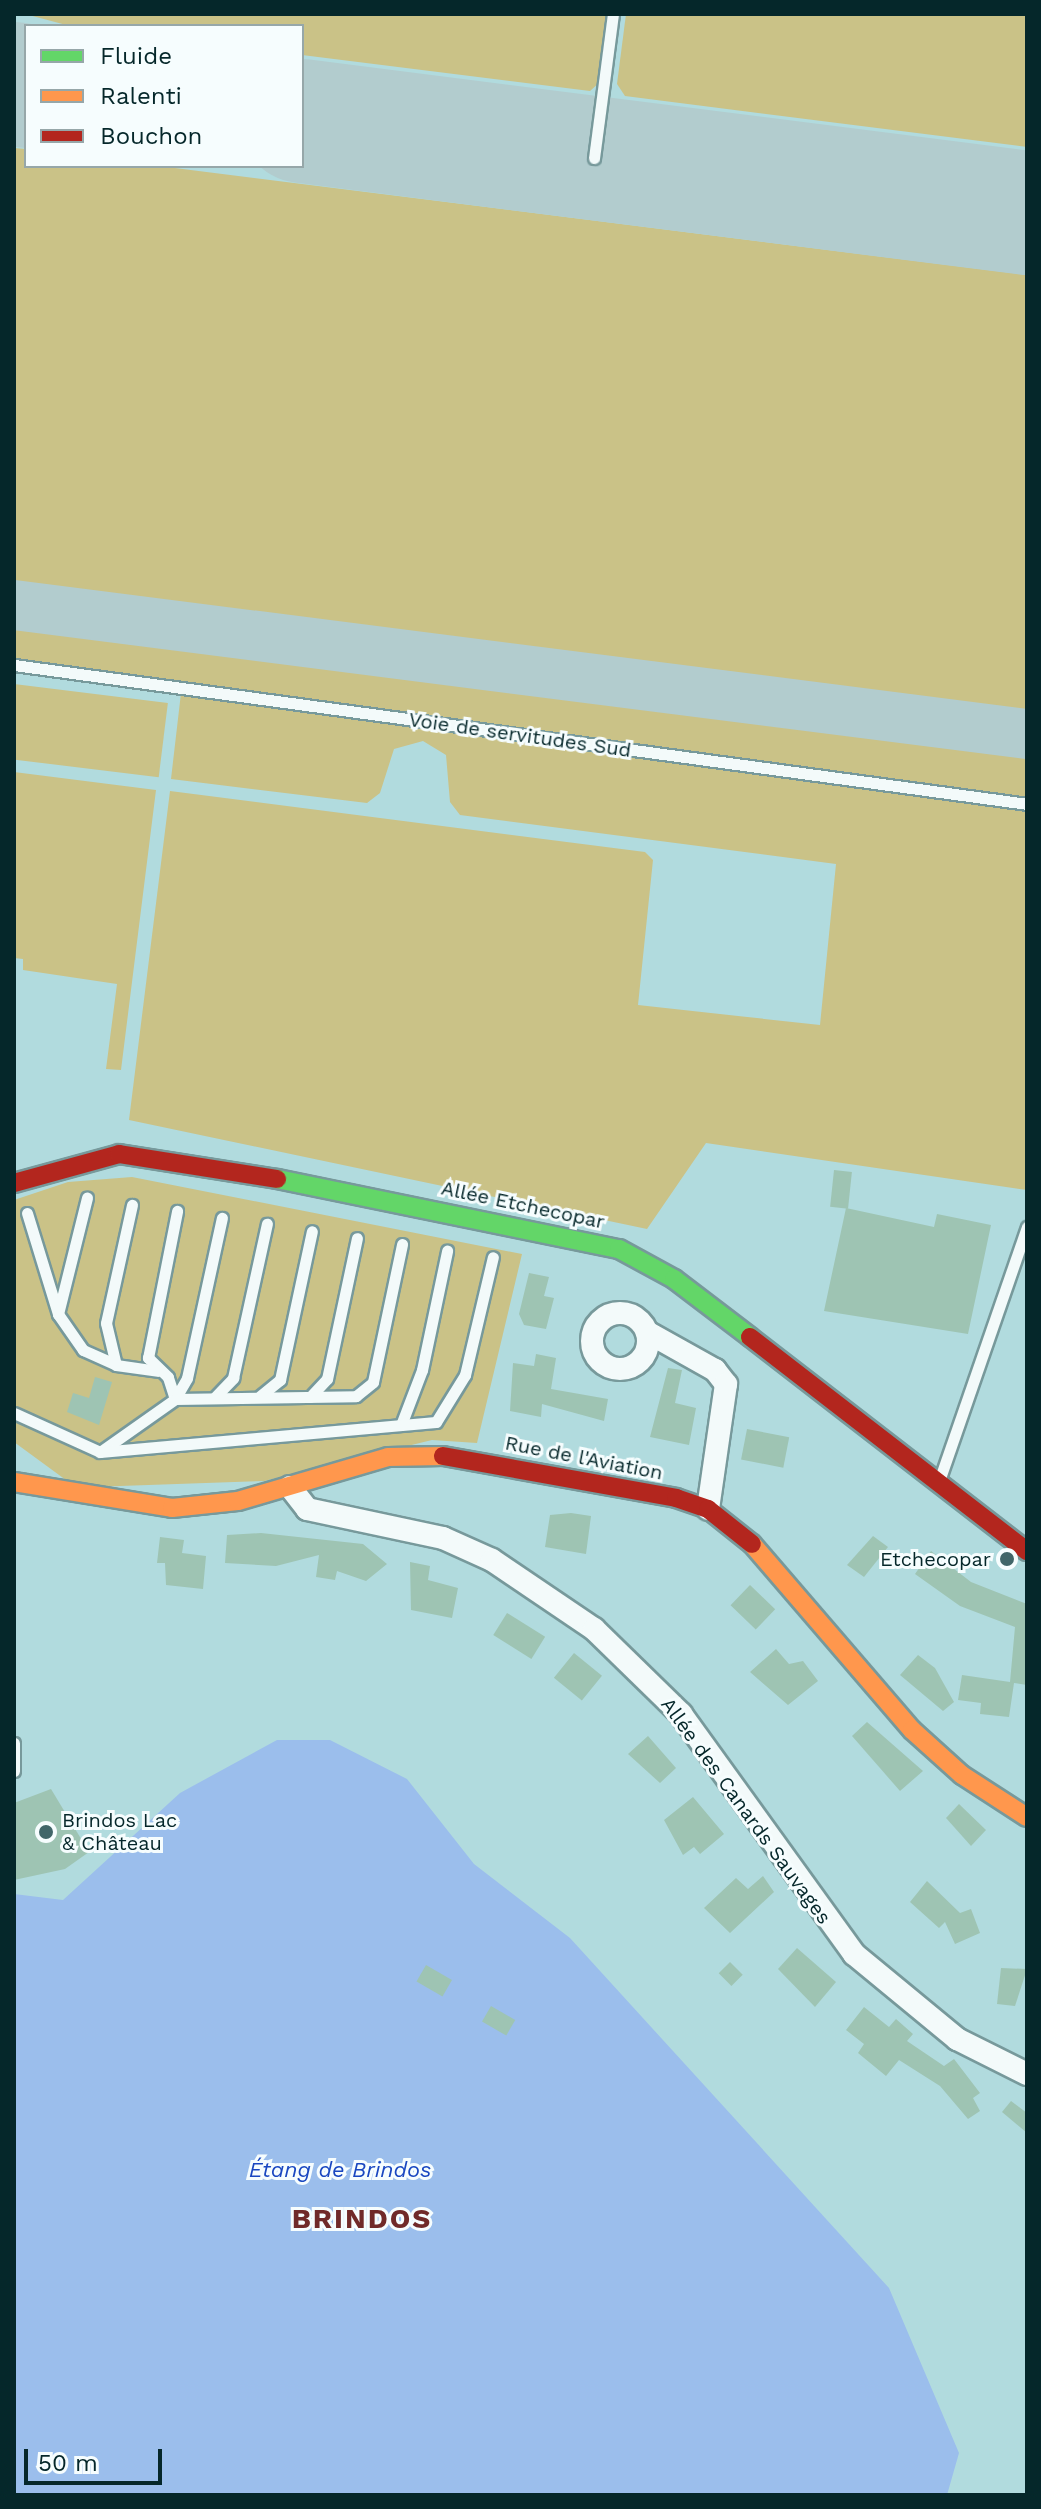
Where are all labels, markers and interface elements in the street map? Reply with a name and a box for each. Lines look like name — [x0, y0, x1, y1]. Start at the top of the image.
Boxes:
legend — [24, 24, 304, 168]
text: Fluide — [100, 42, 172, 70]
text: Ralenti — [100, 82, 182, 110]
text: Bouchon — [100, 122, 202, 150]
street label: Voie de servitudes Sud — [407, 708, 633, 762]
street label: Allée Etchecopar — [439, 1176, 607, 1234]
street label: Rue de l'Aviation — [503, 1431, 665, 1485]
place label: Etchecopar — [880, 1547, 991, 1571]
marker: Etchecopar — [998, 1550, 1016, 1568]
street label: Allée des Canards Sauvages — [656, 1693, 836, 1929]
place label: Brindos Lac & Château — [62, 1808, 177, 1855]
marker: Brindos Lac & Château — [37, 1823, 55, 1841]
water label: Étang de Brindos — [249, 2157, 431, 2183]
district label: BRINDOS — [292, 2202, 432, 2236]
scale bar — [28, 2433, 166, 2483]
text: 50 m — [38, 2449, 98, 2477]

